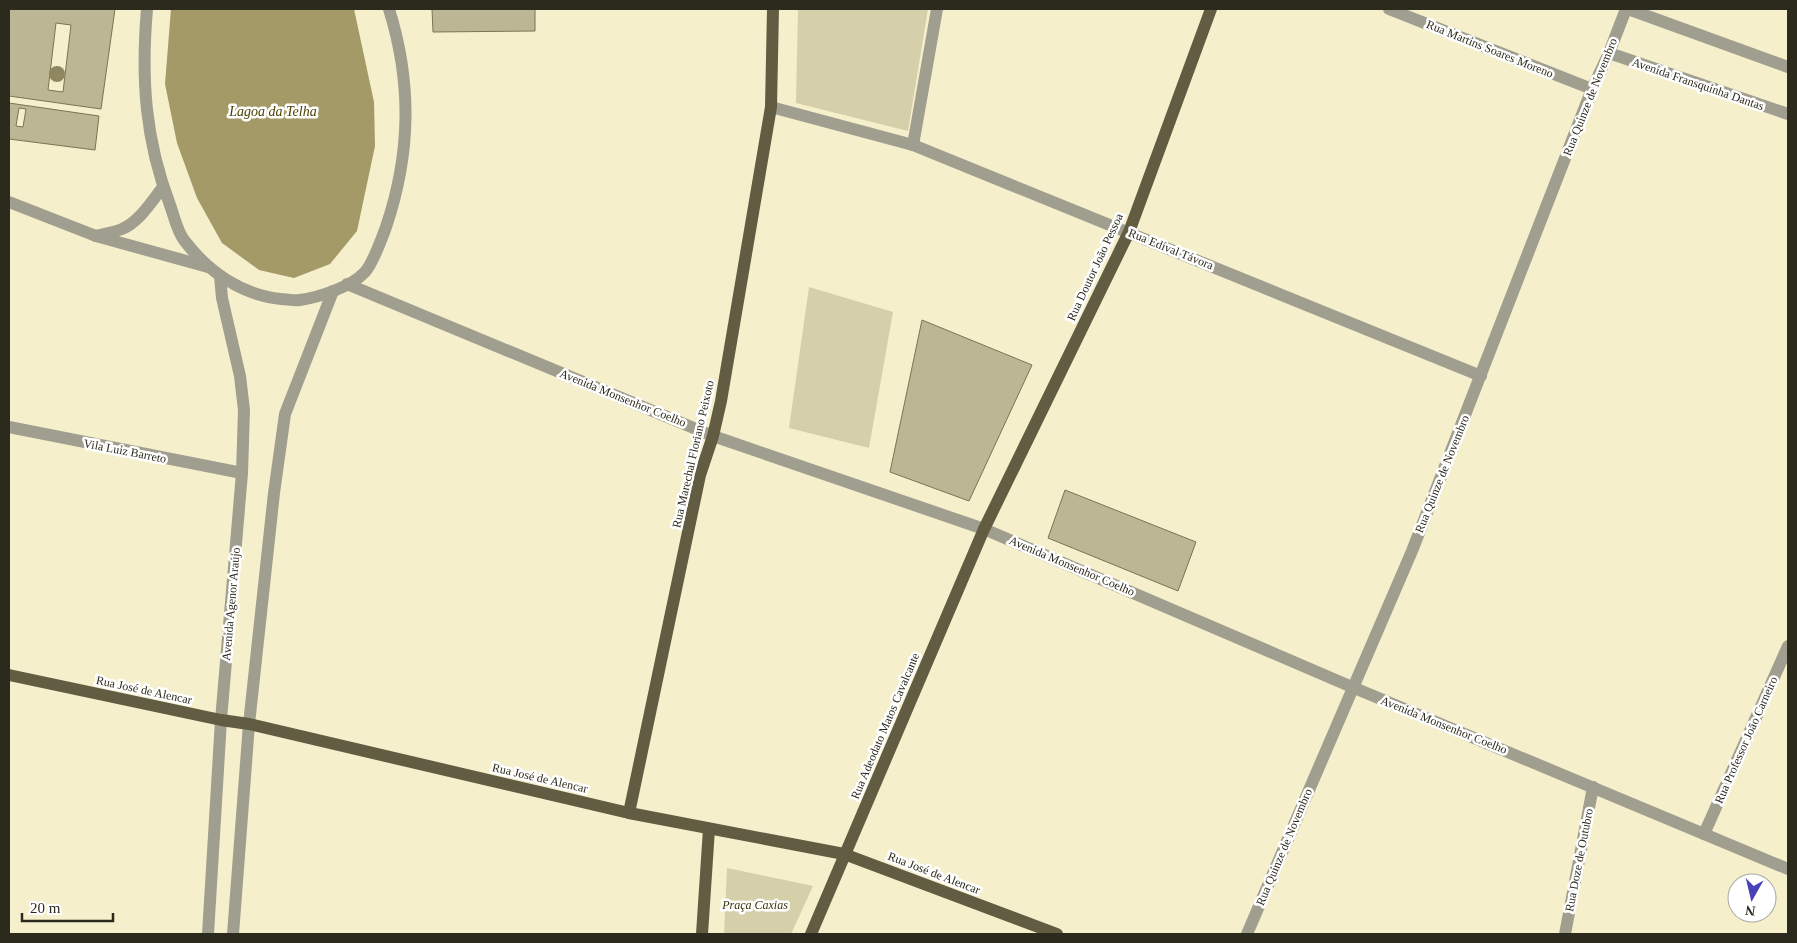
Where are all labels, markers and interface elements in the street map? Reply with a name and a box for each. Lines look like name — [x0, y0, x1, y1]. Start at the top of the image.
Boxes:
street label: Rua Martins Soares Moreno — [1424, 17, 1556, 81]
street label: Rua Quinze de Novembro — [1560, 36, 1620, 158]
street label: Avenida Fransquinha Dantas — [1630, 55, 1766, 113]
water label: Lagoa da Telha — [228, 104, 317, 119]
street label: Rua Doutor João Pessoa — [1064, 210, 1126, 323]
street label: Rua Edival Távora — [1126, 226, 1216, 273]
street label: Avenida Monsenhor Coelho — [558, 366, 688, 430]
street label: Rua Marechal Floriano Peixoto — [669, 379, 717, 529]
street label: Rua Quinze de Novembro — [1412, 413, 1472, 535]
street label: Vila Luiz Barreto — [82, 436, 168, 466]
street label: Avenida Monsenhor Coelho — [1007, 533, 1137, 599]
street label: Avenida Agenor Araújo — [219, 547, 243, 661]
street label: Rua Adeodato Matos Cavalcante — [848, 651, 922, 801]
street label: Rua José de Alencar — [95, 673, 193, 707]
street label: Rua Professor Joāo Carneiro — [1712, 674, 1780, 806]
street label: Avenida Monsenhor Coelho — [1379, 693, 1509, 757]
street label: Rua José de Alencar — [491, 760, 589, 796]
street label: Rua Quinze de Novembro — [1253, 786, 1315, 908]
street label: Rua Doze de Outubro — [1562, 807, 1596, 913]
street label: Rua José de Alencar — [886, 849, 982, 897]
north arrow — [1727, 873, 1777, 923]
scale bar — [22, 890, 114, 922]
park label: Praça Caxias — [721, 898, 788, 912]
text: 20 m — [30, 900, 61, 916]
text: N — [1744, 902, 1756, 919]

